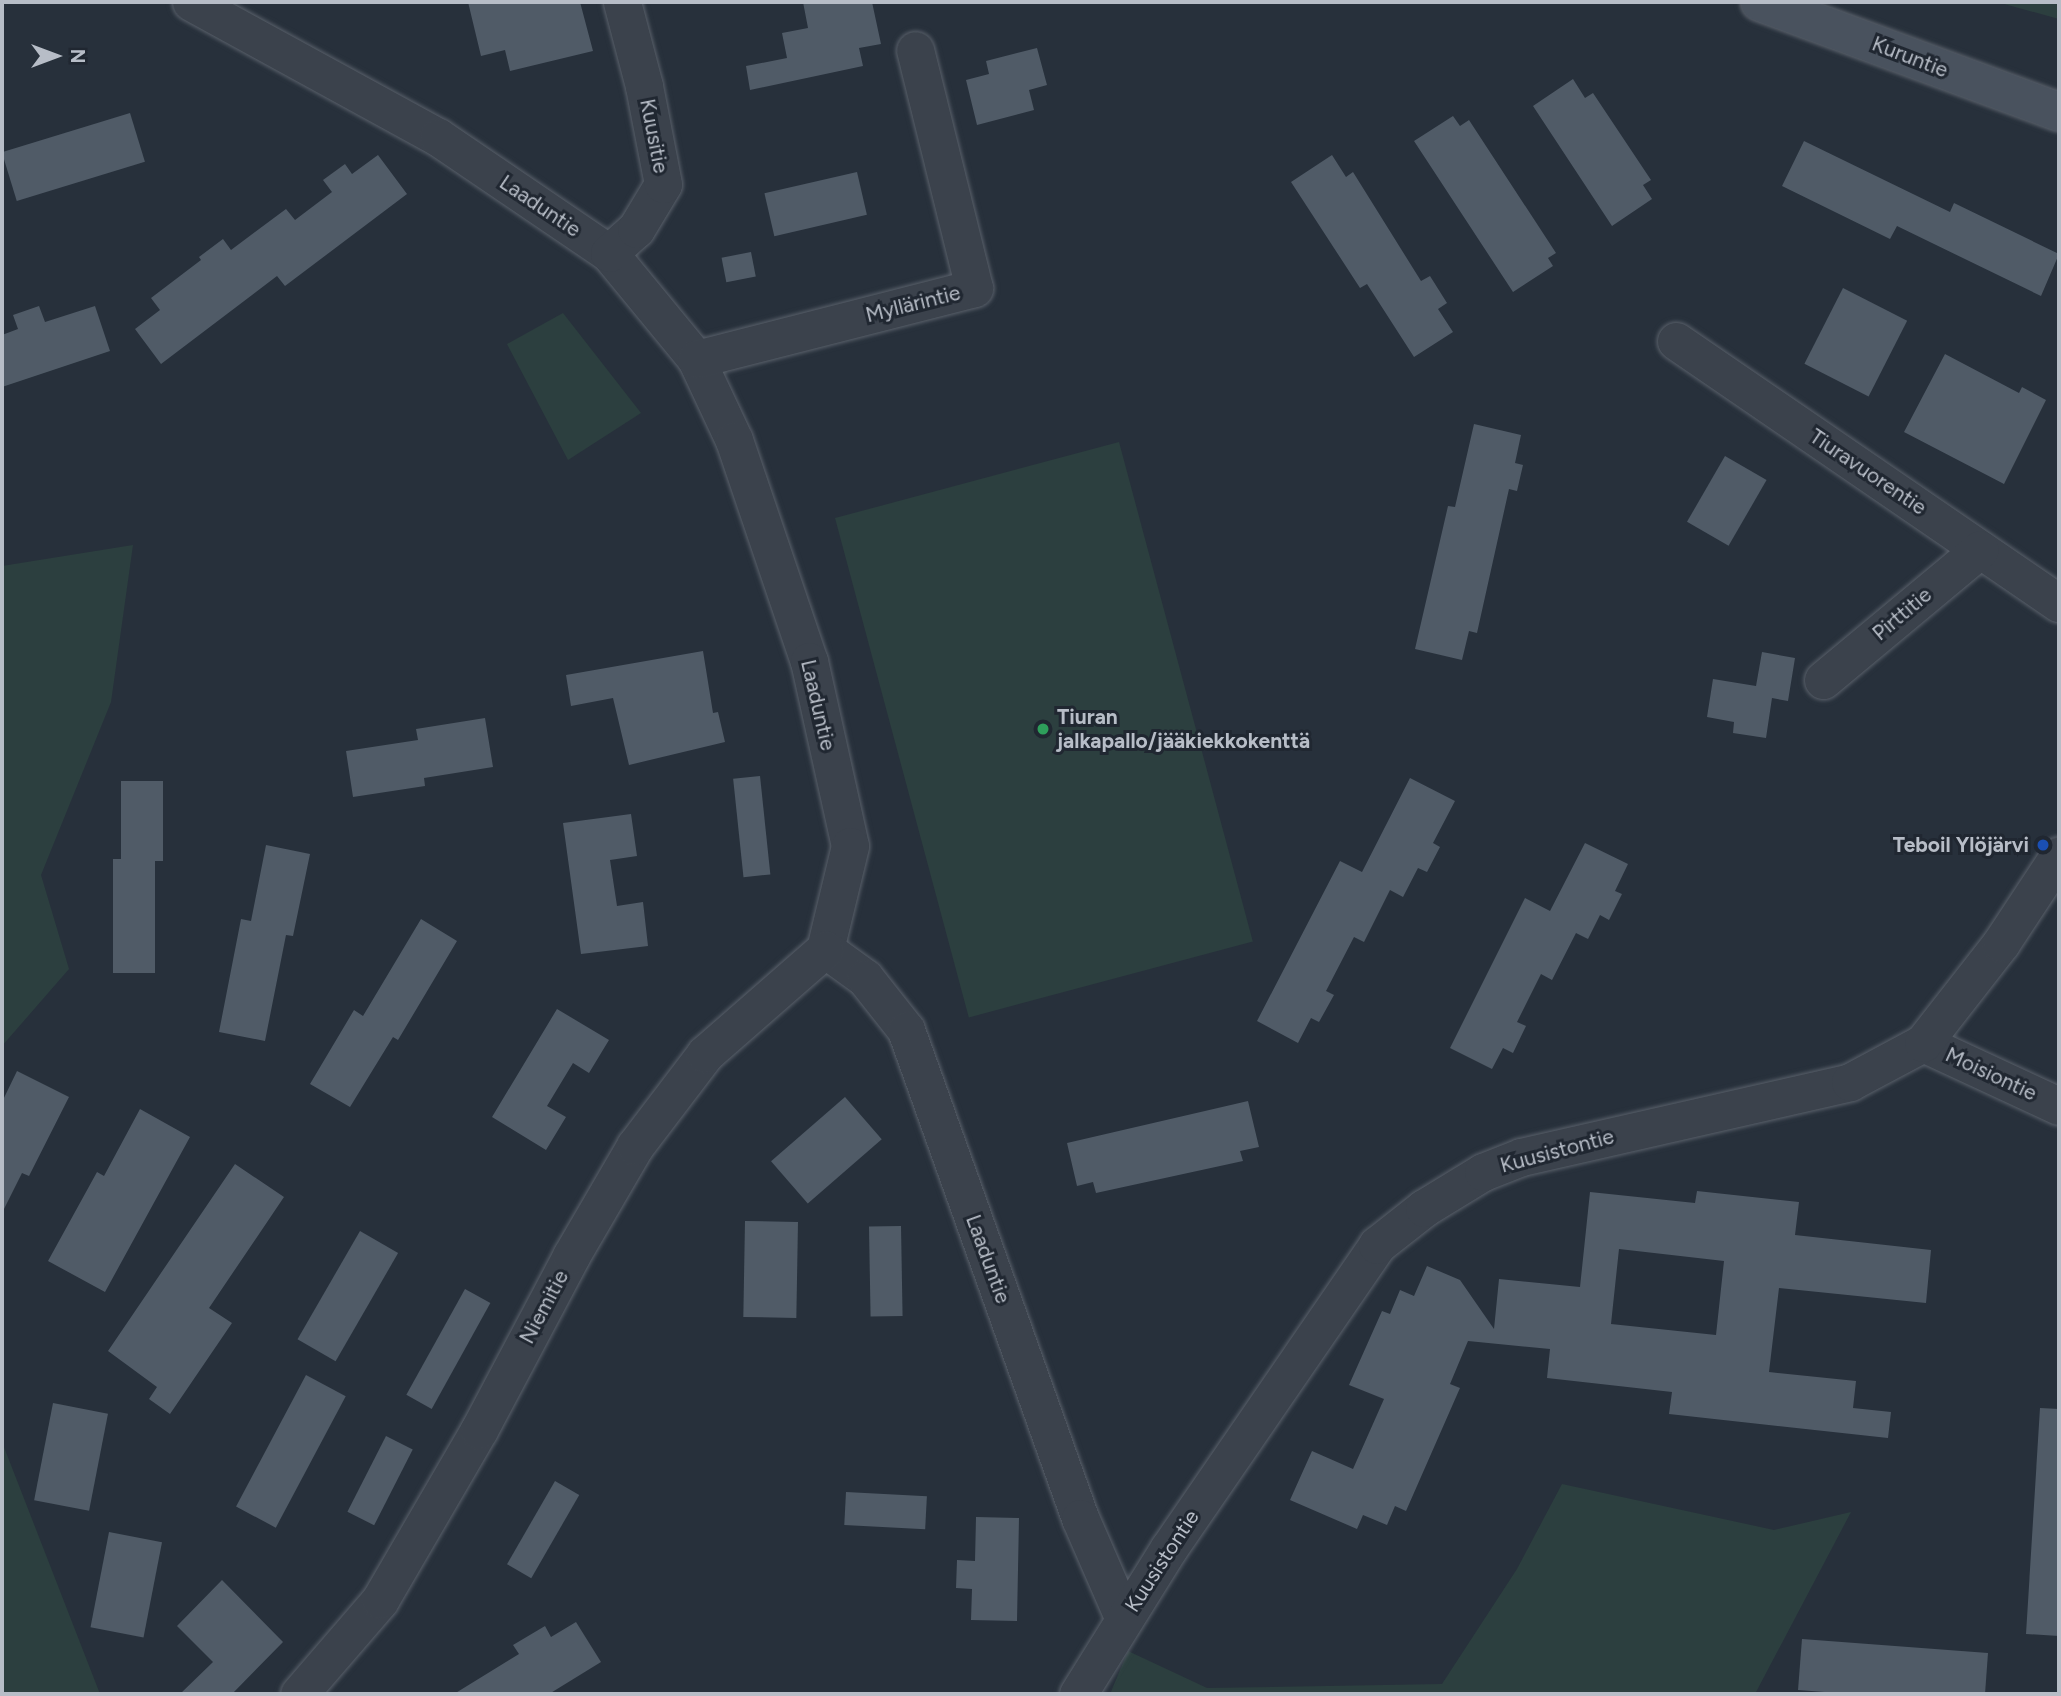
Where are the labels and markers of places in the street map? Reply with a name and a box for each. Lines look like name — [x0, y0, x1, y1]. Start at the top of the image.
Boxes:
place label: Tiuran jalkapallo/jääkiekkokenttä — [1057, 704, 1310, 754]
marker: Tiuran jalkapallo/jääkiekkokenttä — [1035, 721, 1051, 737]
place label: Teboil Ylöjärvi — [1893, 832, 2029, 858]
marker: Teboil Ylöjärvi — [2035, 837, 2051, 853]

